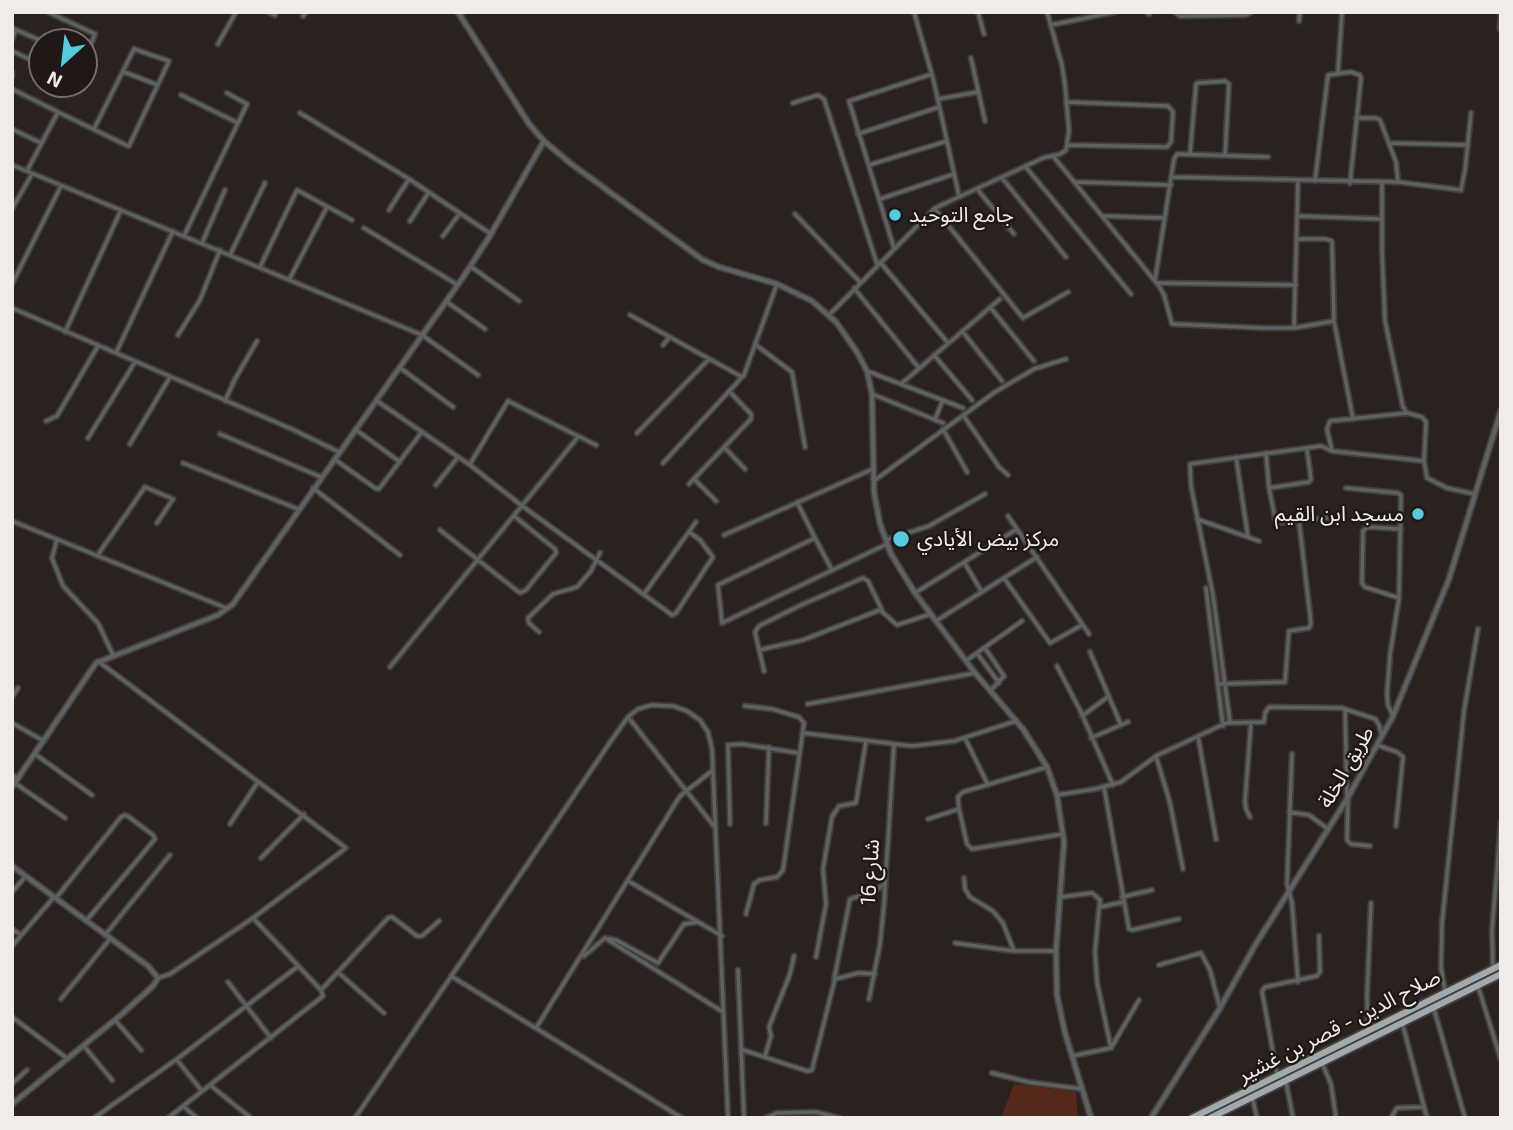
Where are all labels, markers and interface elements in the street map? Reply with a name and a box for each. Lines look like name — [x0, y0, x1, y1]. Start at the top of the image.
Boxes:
north arrow — [28, 28, 98, 98]
text: N — [43, 67, 65, 94]
place label: جامع التوحيد — [909, 202, 1014, 228]
marker: جامع التوحيد — [887, 207, 903, 223]
place label: مسجد ابن القيم — [1275, 501, 1404, 527]
marker: مسجد ابن القيم — [1410, 506, 1426, 522]
place label: مركز بيض الأيادي — [917, 526, 1059, 552]
marker: مركز بيض الأيادي — [891, 529, 911, 549]
street label: طريق الخلة — [1313, 722, 1379, 812]
street label: شارع 16 — [855, 838, 885, 906]
street label: صلاح الدين - قصر بن غشير — [1233, 964, 1445, 1088]

